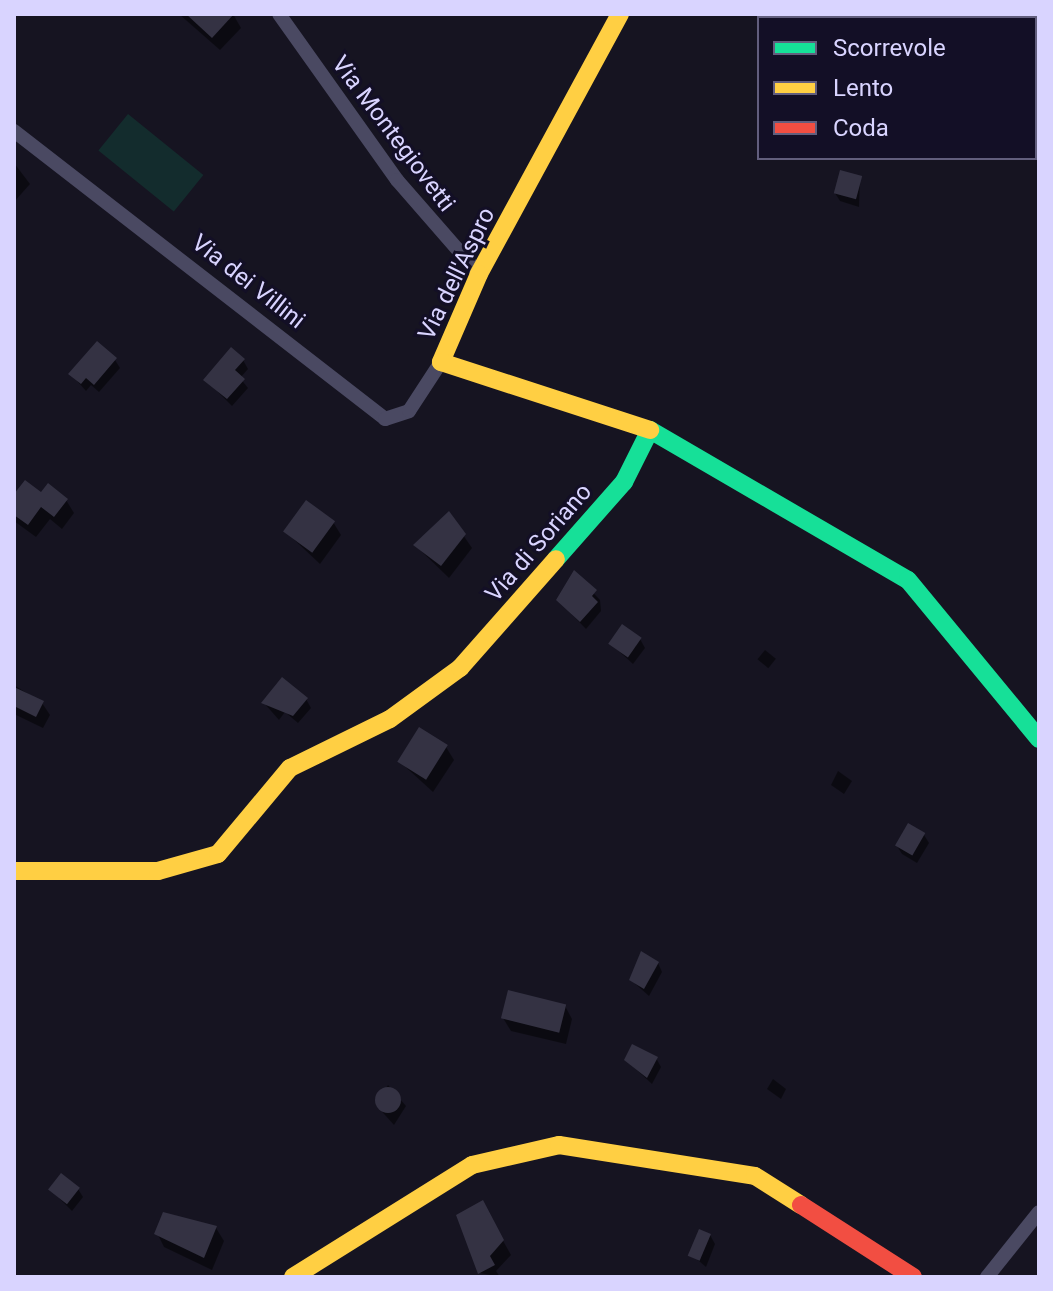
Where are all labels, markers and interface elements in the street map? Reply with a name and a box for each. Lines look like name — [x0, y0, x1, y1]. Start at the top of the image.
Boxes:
legend — [757, 16, 1037, 160]
text: Scorrevole — [833, 34, 946, 62]
street label: Via Montegiovetti — [325, 51, 461, 217]
text: Lento — [833, 74, 893, 102]
text: Coda — [833, 114, 889, 142]
street label: Via dell'Aspro — [413, 203, 501, 345]
street label: Via dei Villini — [186, 229, 310, 335]
street label: Via di Soriano — [480, 478, 598, 608]

